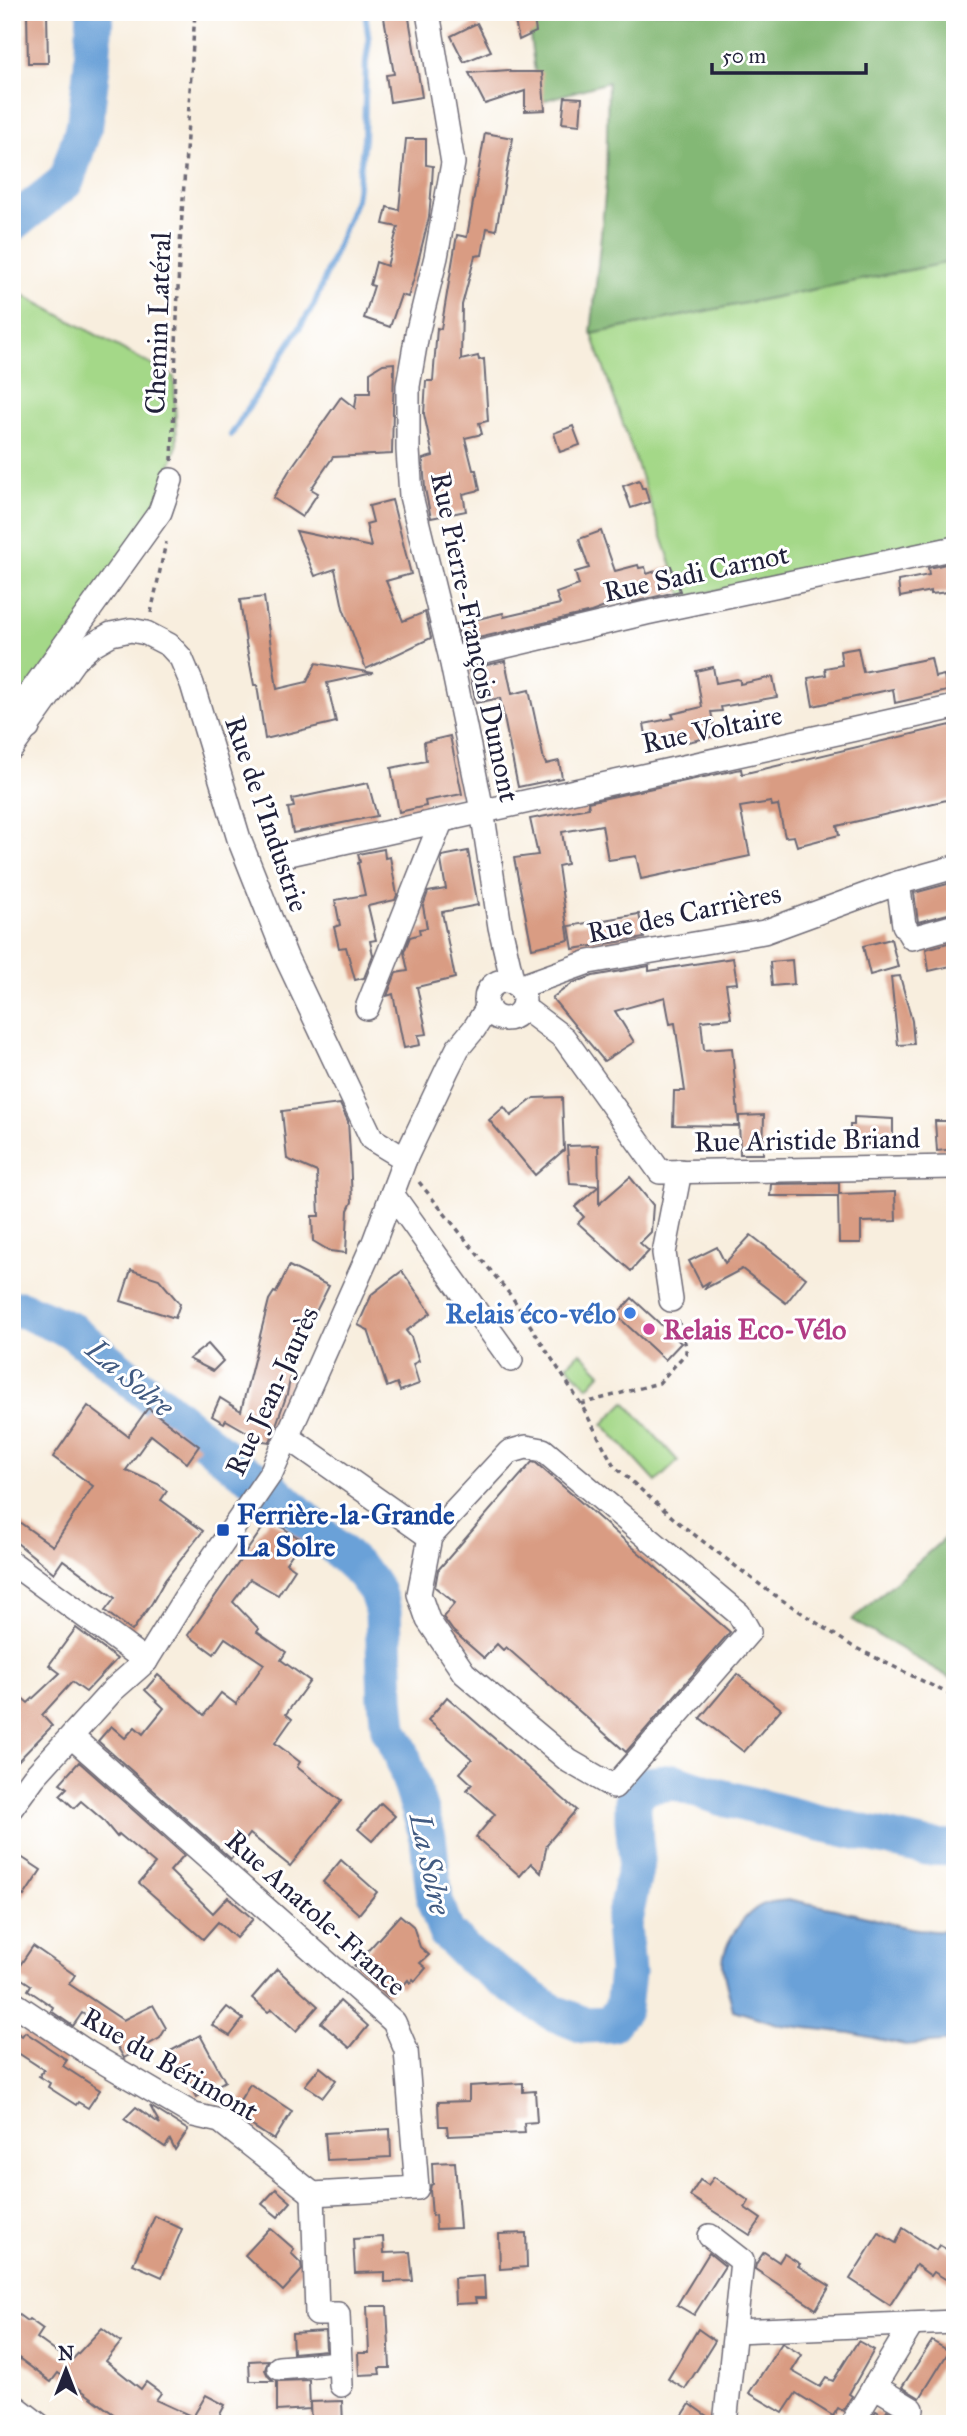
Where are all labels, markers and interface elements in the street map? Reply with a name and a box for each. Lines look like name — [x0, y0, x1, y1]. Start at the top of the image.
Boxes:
scale bar — [712, 32, 866, 76]
text: 50 m — [722, 43, 767, 69]
street label: Chemin Latéral — [137, 231, 179, 415]
street label: Rue Pierre-François Dumont — [423, 469, 527, 805]
street label: Rue Sadi Carnot — [600, 536, 792, 610]
street label: Rue Voltaire — [639, 697, 785, 761]
street label: Rue de l'Industrie — [217, 712, 317, 916]
street label: Rue des Carrières — [584, 875, 784, 951]
street label: Rue Aristide Briand — [694, 1121, 920, 1159]
place label: Relais éco-vélo — [446, 1296, 616, 1331]
street label: Rue Jean-Jaurès — [218, 1301, 326, 1481]
marker: Relais éco-vélo — [622, 1305, 638, 1321]
place label: Relais Eco-Vélo — [663, 1312, 846, 1347]
marker: Relais Eco-Vélo — [641, 1321, 657, 1337]
water label: La Solre — [78, 1330, 181, 1425]
place label: Ferrière-la-Grande La Solre — [237, 1497, 455, 1564]
marker: Ferrière-la-Grande La Solre — [215, 1522, 231, 1538]
water label: La Solre — [401, 1808, 458, 1919]
street label: Rue Anatole-France — [218, 1823, 414, 2003]
street label: Rue du Bérimont — [75, 1999, 265, 2129]
north arrow — [32, 2334, 102, 2404]
text: N — [58, 2342, 74, 2365]

